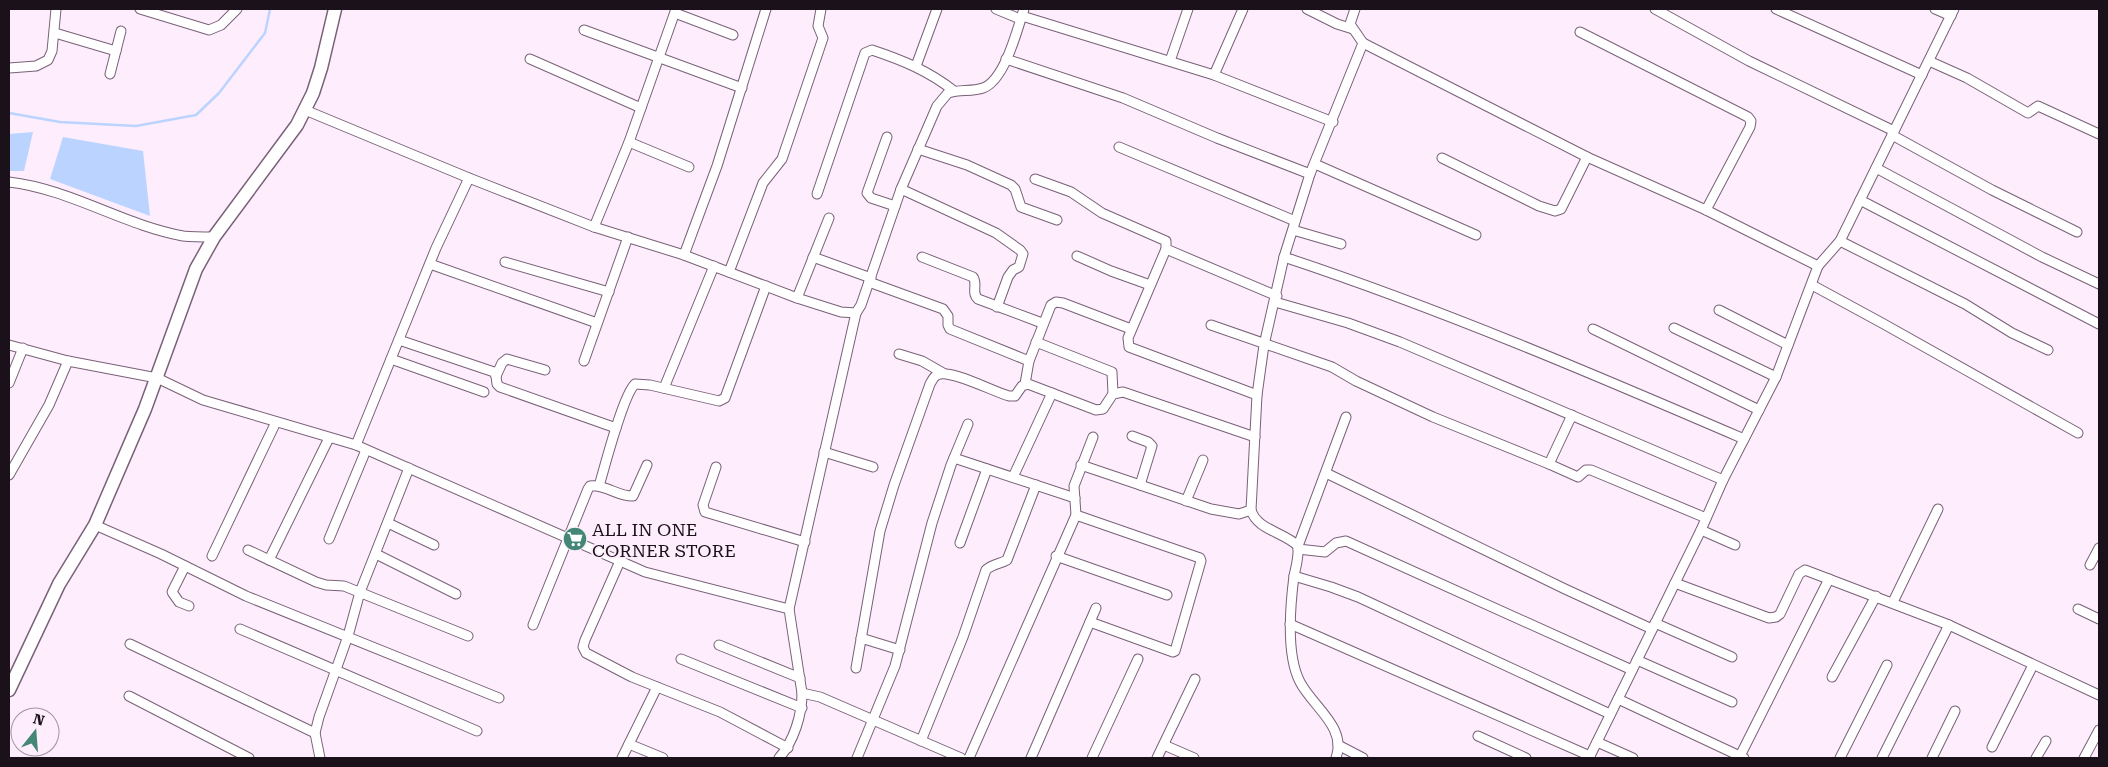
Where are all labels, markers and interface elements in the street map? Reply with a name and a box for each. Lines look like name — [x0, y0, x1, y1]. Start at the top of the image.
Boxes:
place label: ALL IN ONE CORNER STORE — [592, 519, 736, 561]
supermarket icon: ALL IN ONE CORNER STORE — [562, 526, 588, 552]
north arrow — [10, 707, 60, 757]
text: N — [31, 710, 47, 729]

